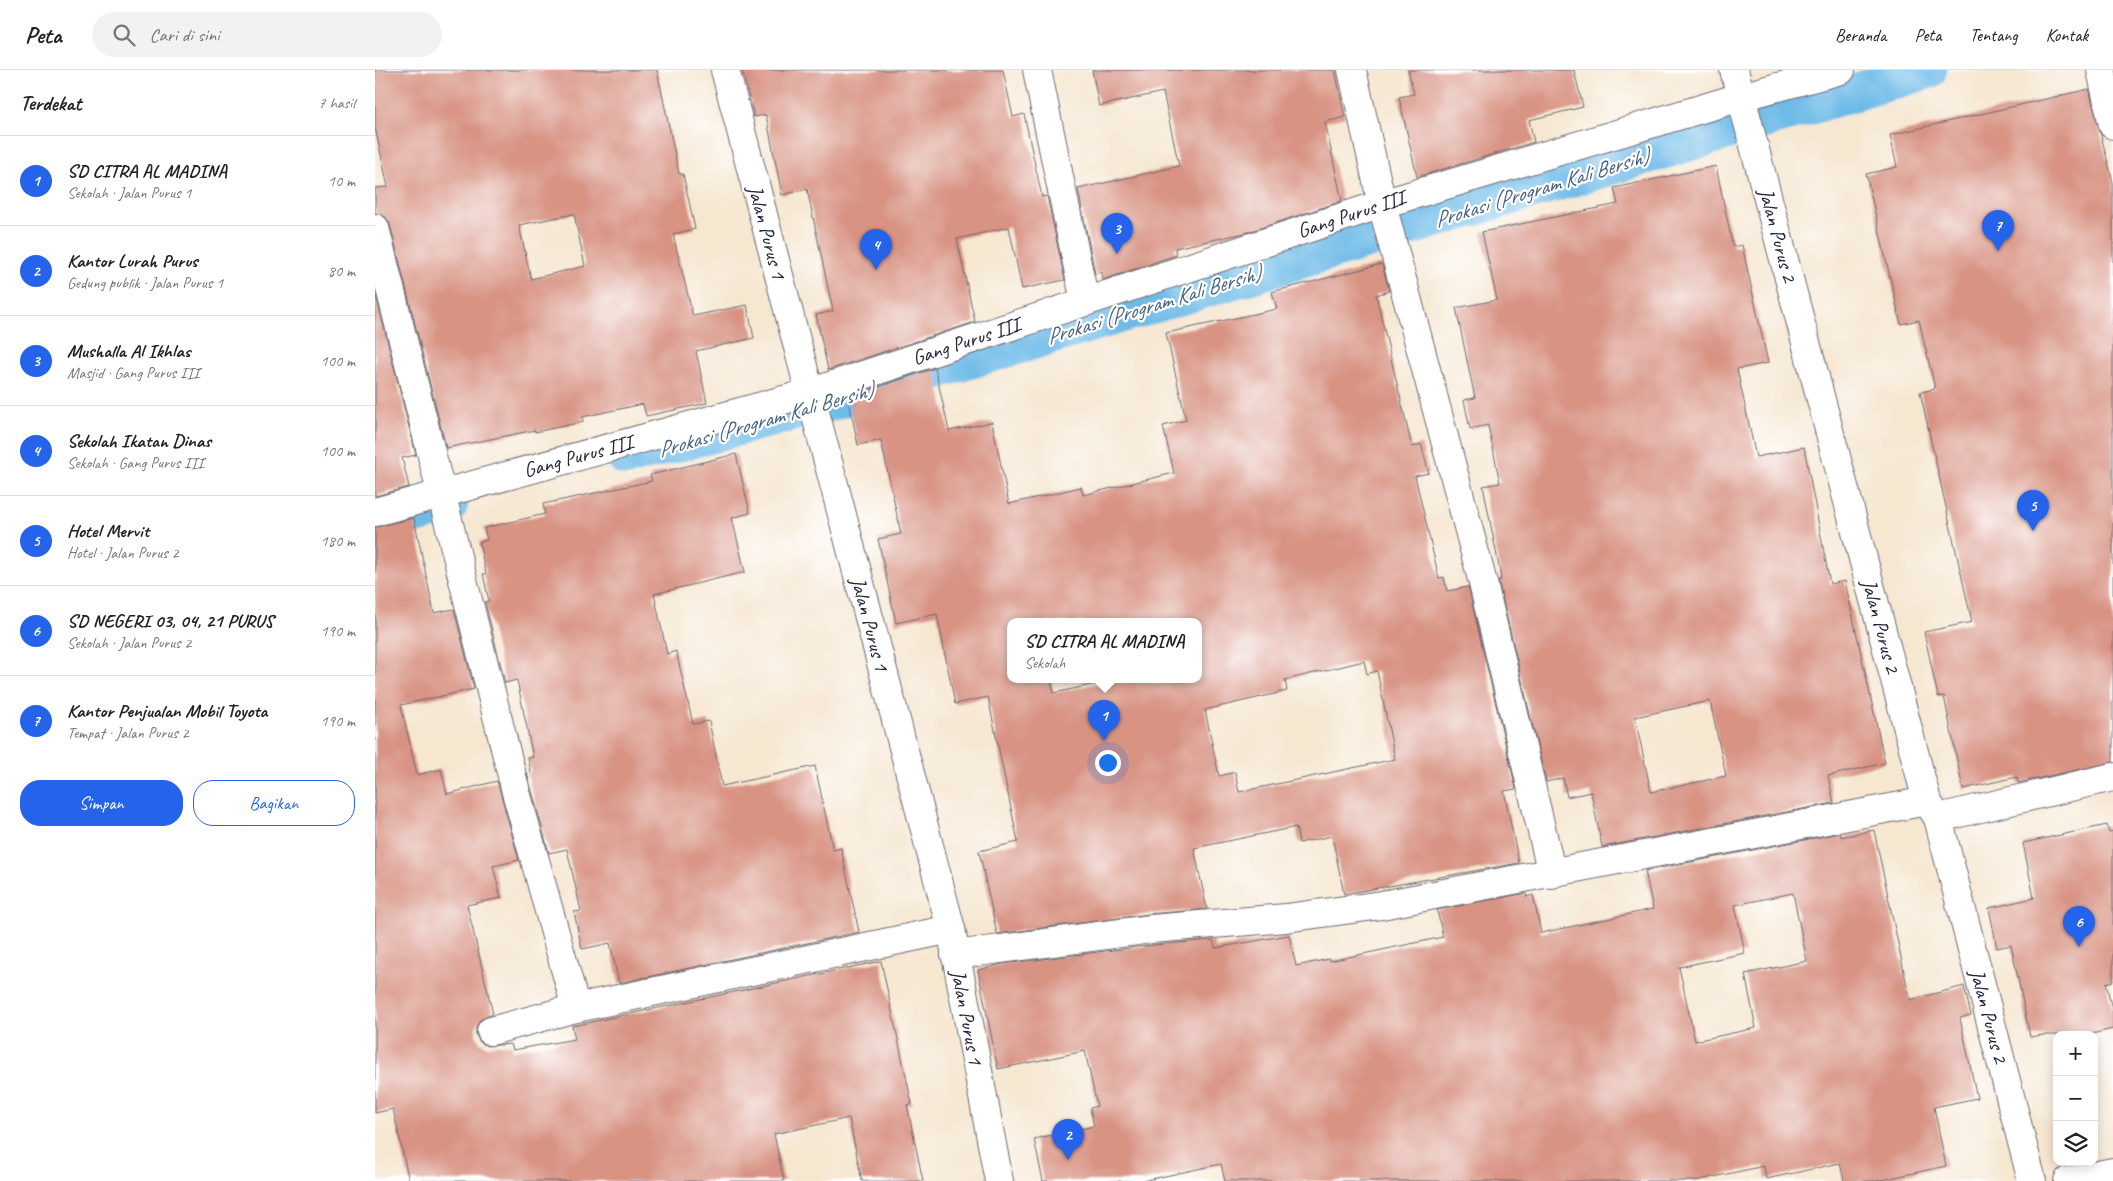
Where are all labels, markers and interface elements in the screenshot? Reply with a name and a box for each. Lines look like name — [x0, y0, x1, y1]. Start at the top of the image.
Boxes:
search box — [92, 12, 442, 57]
text: Peta — [25, 20, 62, 50]
icon: search — [110, 21, 138, 49]
text: Cari di sini — [150, 23, 220, 47]
text: Beranda — [1835, 24, 1886, 46]
text: Peta — [1914, 24, 1941, 46]
text: Tentang — [1969, 24, 2018, 46]
text: Kontak — [2046, 24, 2088, 46]
text: Terdekat — [20, 90, 81, 116]
text: 7 hasil — [318, 93, 355, 113]
water label: Prokasi (Program Kali Bersih) — [1431, 141, 1656, 234]
text: SD CITRA AL MADINA — [67, 159, 227, 183]
text: 1 — [32, 171, 40, 191]
text: 10 m — [328, 171, 355, 191]
street label: Jalan Purus 1 — [742, 181, 792, 283]
text: Sekolah · Jalan Purus 1 — [67, 183, 192, 203]
street label: Gang Purus III — [1294, 183, 1413, 244]
street label: Jalan Purus 2 — [1753, 184, 1803, 286]
pin: 7 — [1982, 210, 2014, 251]
pin: 3 — [1101, 213, 1133, 254]
pin: 4 — [860, 229, 892, 270]
text: Kantor Lurah Purus — [67, 249, 198, 273]
water label: Prokasi (Program Kali Bersih) — [1043, 258, 1268, 351]
text: 2 — [32, 261, 40, 281]
text: 80 m — [328, 261, 355, 281]
text: Gedung publik · Jalan Purus 1 — [67, 273, 223, 293]
street label: Gang Purus III — [909, 310, 1028, 371]
text: Mushalla Al Ikhlas — [67, 339, 190, 363]
text: 3 — [32, 351, 40, 371]
text: 100 m — [321, 351, 355, 371]
text: Masjid · Gang Purus III — [67, 363, 199, 383]
water label: Prokasi (Program Kali Bersih) — [654, 375, 881, 464]
street label: Gang Purus III — [521, 428, 640, 483]
text: Sekolah Ikatan Dinas — [67, 429, 211, 453]
text: 4 — [32, 441, 40, 461]
text: 100 m — [321, 441, 355, 461]
text: Sekolah · Gang Purus III — [67, 453, 204, 473]
pin: 5 — [2017, 490, 2049, 531]
text: Hotel Mervit — [67, 519, 149, 543]
text: 5 — [33, 531, 39, 551]
text: 180 m — [321, 531, 355, 551]
text: Hotel · Jalan Purus 2 — [67, 543, 179, 563]
street label: Jalan Purus 1 — [845, 573, 895, 675]
street label: Jalan Purus 2 — [1856, 575, 1906, 677]
text: SD NEGERI 03, 04, 21 PURUS — [67, 609, 273, 633]
popup — [1007, 618, 1202, 683]
text: 6 — [32, 621, 40, 641]
text: 190 m — [321, 621, 355, 641]
text: SD CITRA AL MADINA — [1024, 629, 1185, 653]
text: Sekolah · Jalan Purus 2 — [67, 633, 192, 653]
text: Sekolah — [1024, 653, 1065, 673]
text: Kantor Penjualan Mobil Toyota — [67, 699, 267, 723]
pin: 1 — [1088, 700, 1120, 741]
text: 7 — [32, 711, 40, 731]
text: 190 m — [321, 711, 355, 731]
text: Tempat · Jalan Purus 2 — [67, 723, 189, 743]
your location — [1095, 750, 1121, 776]
button: Simpan — [20, 780, 183, 826]
button: Bagikan — [193, 780, 355, 826]
pin: 6 — [2063, 906, 2095, 947]
street label: Jalan Purus 2 — [1964, 965, 2014, 1067]
street label: Jalan Purus 1 — [945, 966, 989, 1068]
map controls — [2053, 1031, 2098, 1166]
button: + — [2053, 1031, 2098, 1076]
button: − — [2053, 1076, 2098, 1121]
pin: 2 — [1052, 1119, 1084, 1160]
button: layers — [2053, 1121, 2098, 1166]

